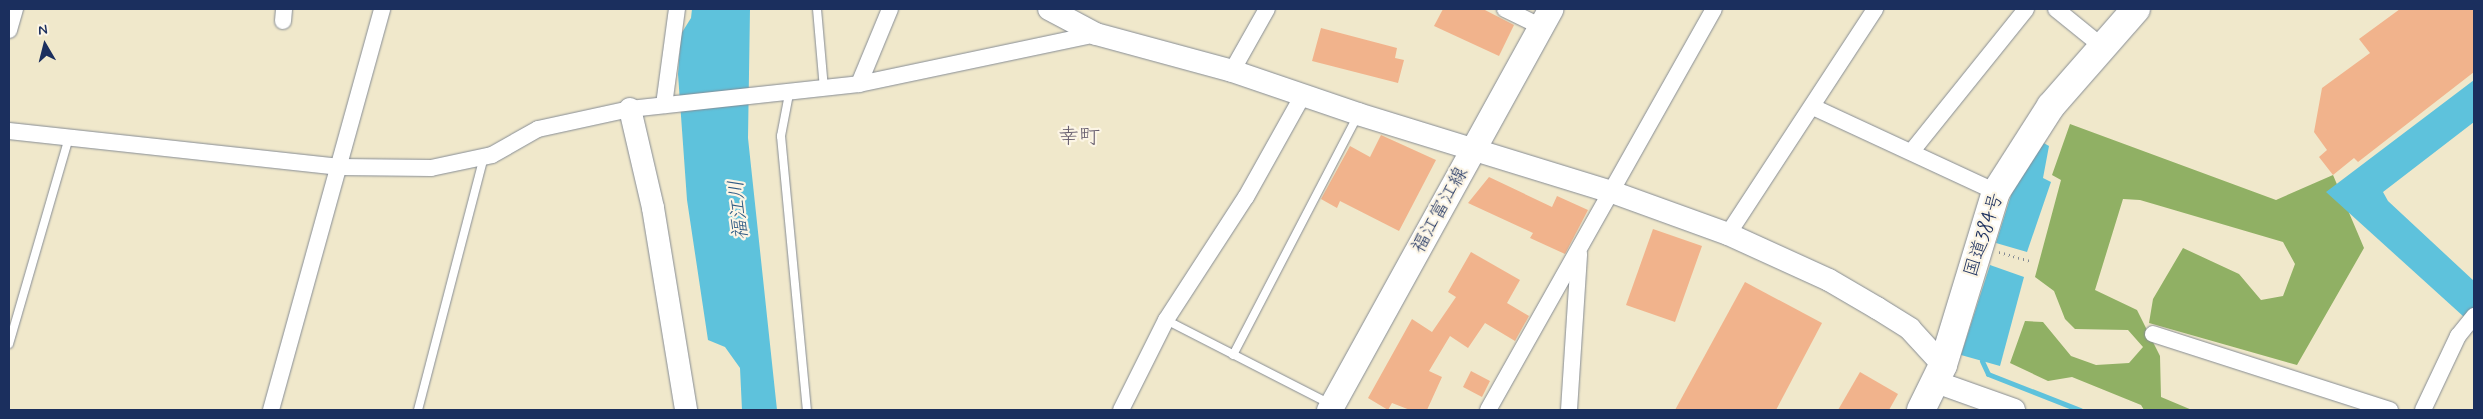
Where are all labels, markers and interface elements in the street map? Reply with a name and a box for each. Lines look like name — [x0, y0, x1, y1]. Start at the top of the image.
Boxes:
north arrow — [20, 20, 70, 70]
text: N — [37, 21, 49, 40]
district label: 幸町 — [1058, 124, 1100, 150]
street label: 福江富江線 — [1407, 163, 1473, 257]
water label: 福江川 — [724, 179, 754, 241]
street label: 国道384号 — [1960, 190, 2008, 280]

